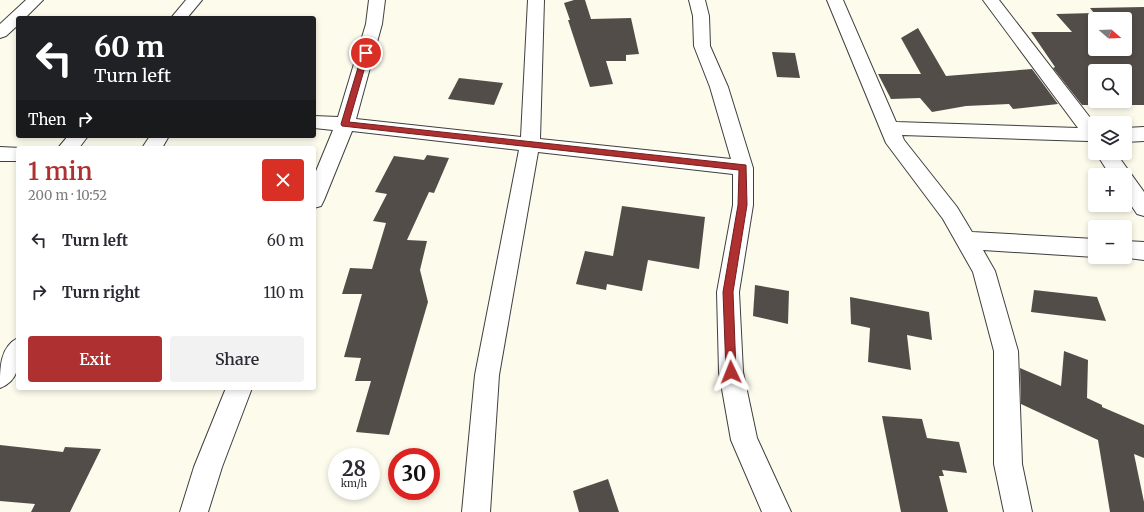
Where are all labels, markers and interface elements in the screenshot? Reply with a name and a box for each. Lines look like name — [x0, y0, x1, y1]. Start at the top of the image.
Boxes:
north arrow — [1088, 12, 1132, 56]
map controls — [1088, 12, 1132, 264]
text: 60 m — [94, 29, 164, 65]
icon: left — [28, 32, 80, 84]
pin — [349, 36, 383, 70]
icon: arrive — [355, 42, 377, 64]
text: Turn left — [94, 64, 171, 87]
button: search — [1088, 64, 1132, 108]
icon: right — [74, 108, 96, 130]
text: Then — [28, 110, 66, 129]
button: layers — [1088, 116, 1132, 160]
text: 1 min — [28, 156, 93, 187]
button: close — [262, 159, 304, 201]
button: + — [1088, 168, 1132, 212]
text: 200 m · 10:52 — [28, 187, 107, 204]
button: − — [1088, 220, 1132, 264]
icon: left — [28, 229, 50, 251]
text: Turn left — [62, 231, 128, 250]
text: 60 m — [267, 231, 304, 250]
icon: right — [28, 281, 50, 303]
text: Turn right — [62, 283, 140, 302]
text: 110 m — [263, 283, 304, 302]
button: Exit — [28, 336, 162, 382]
button: Share — [170, 336, 304, 382]
position arrow — [710, 351, 752, 393]
speed limit sign: 30 — [388, 448, 440, 500]
text: 28 — [342, 456, 366, 481]
text: km/h — [341, 477, 367, 490]

